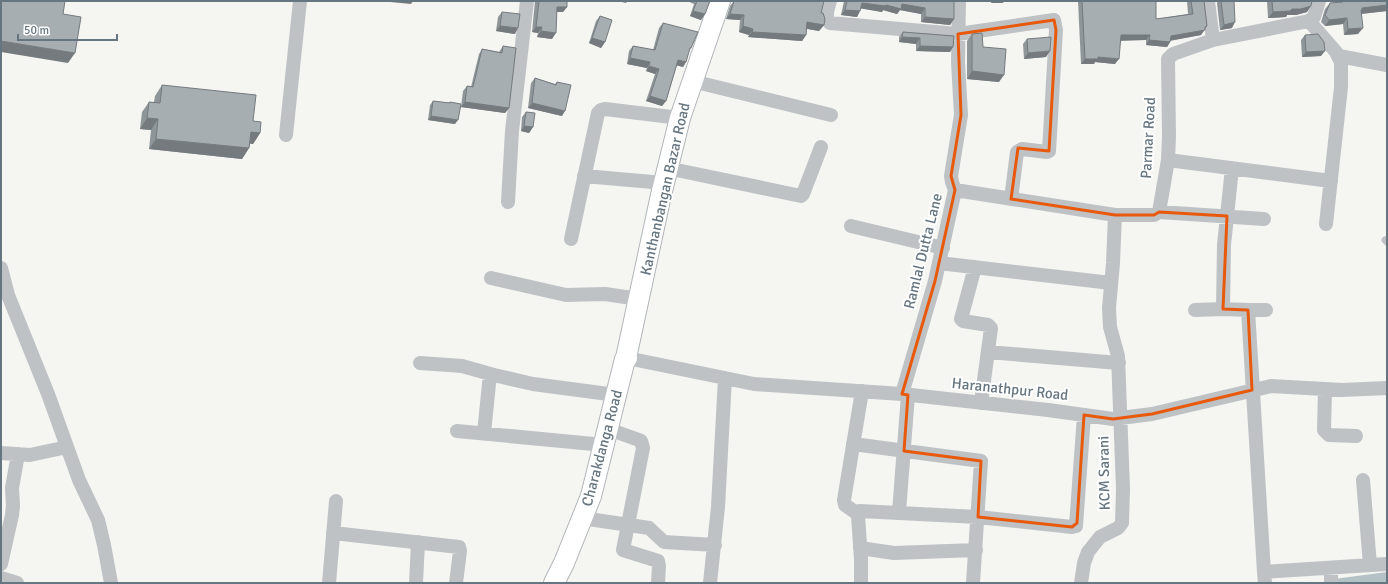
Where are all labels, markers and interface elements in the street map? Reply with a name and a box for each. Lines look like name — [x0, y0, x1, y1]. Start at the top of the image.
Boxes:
scale bar — [18, 16, 117, 42]
text: 50 m — [24, 23, 49, 38]
street label: Parmar Road — [1137, 97, 1159, 179]
street label: Kanthanbangan Bazar Road — [636, 101, 694, 277]
street label: Ramlal Dutta Lane — [900, 191, 946, 311]
street label: Haranathpur Road — [951, 374, 1069, 404]
street label: Charakdanga Road — [578, 388, 626, 508]
street label: KCM Sarani — [1094, 436, 1114, 510]

